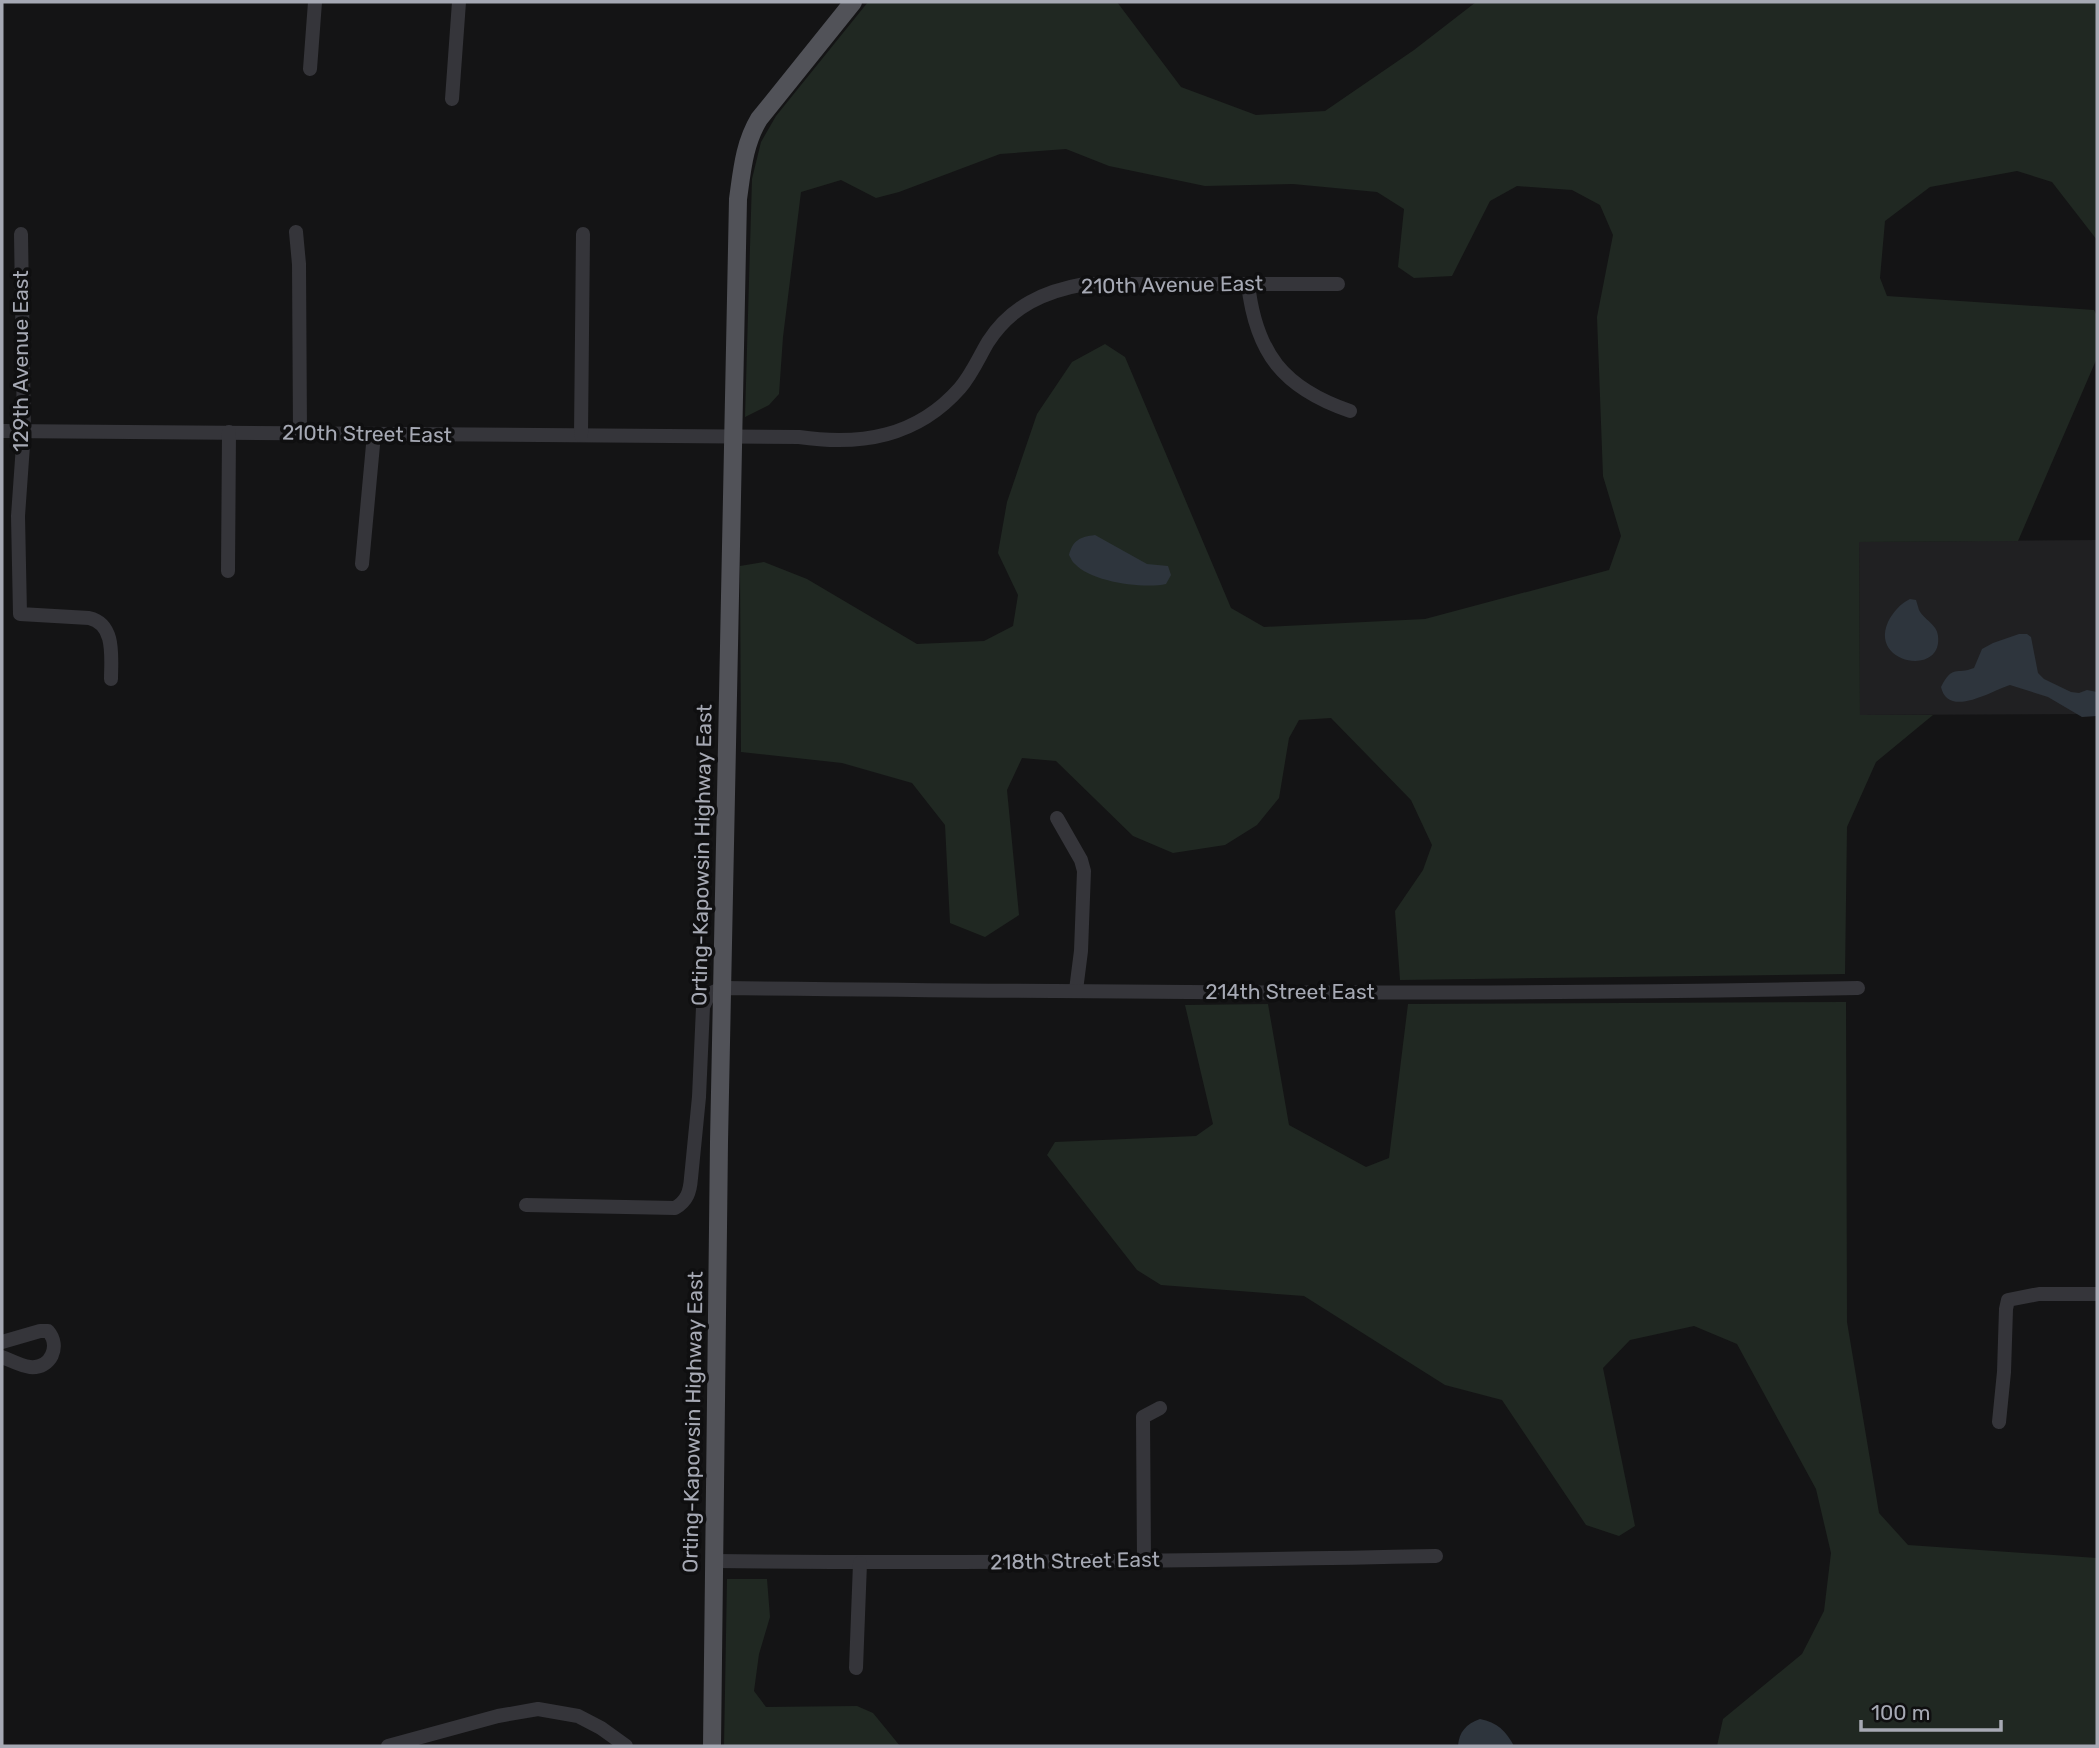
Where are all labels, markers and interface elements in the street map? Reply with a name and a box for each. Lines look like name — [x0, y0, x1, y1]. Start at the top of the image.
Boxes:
street label: 129th Avenue East — [8, 270, 33, 452]
street label: 210th Avenue East — [1081, 270, 1263, 299]
street label: 210th Street East — [282, 420, 452, 447]
street label: Orting-Kapowsin Highway East — [686, 704, 717, 1006]
street label: 214th Street East — [1205, 979, 1375, 1004]
street label: Orting-Kapowsin Highway East — [677, 1271, 708, 1573]
street label: 218th Street East — [990, 1547, 1160, 1574]
scale bar — [1861, 1688, 2001, 1732]
text: 100 m — [1871, 1700, 1930, 1725]

